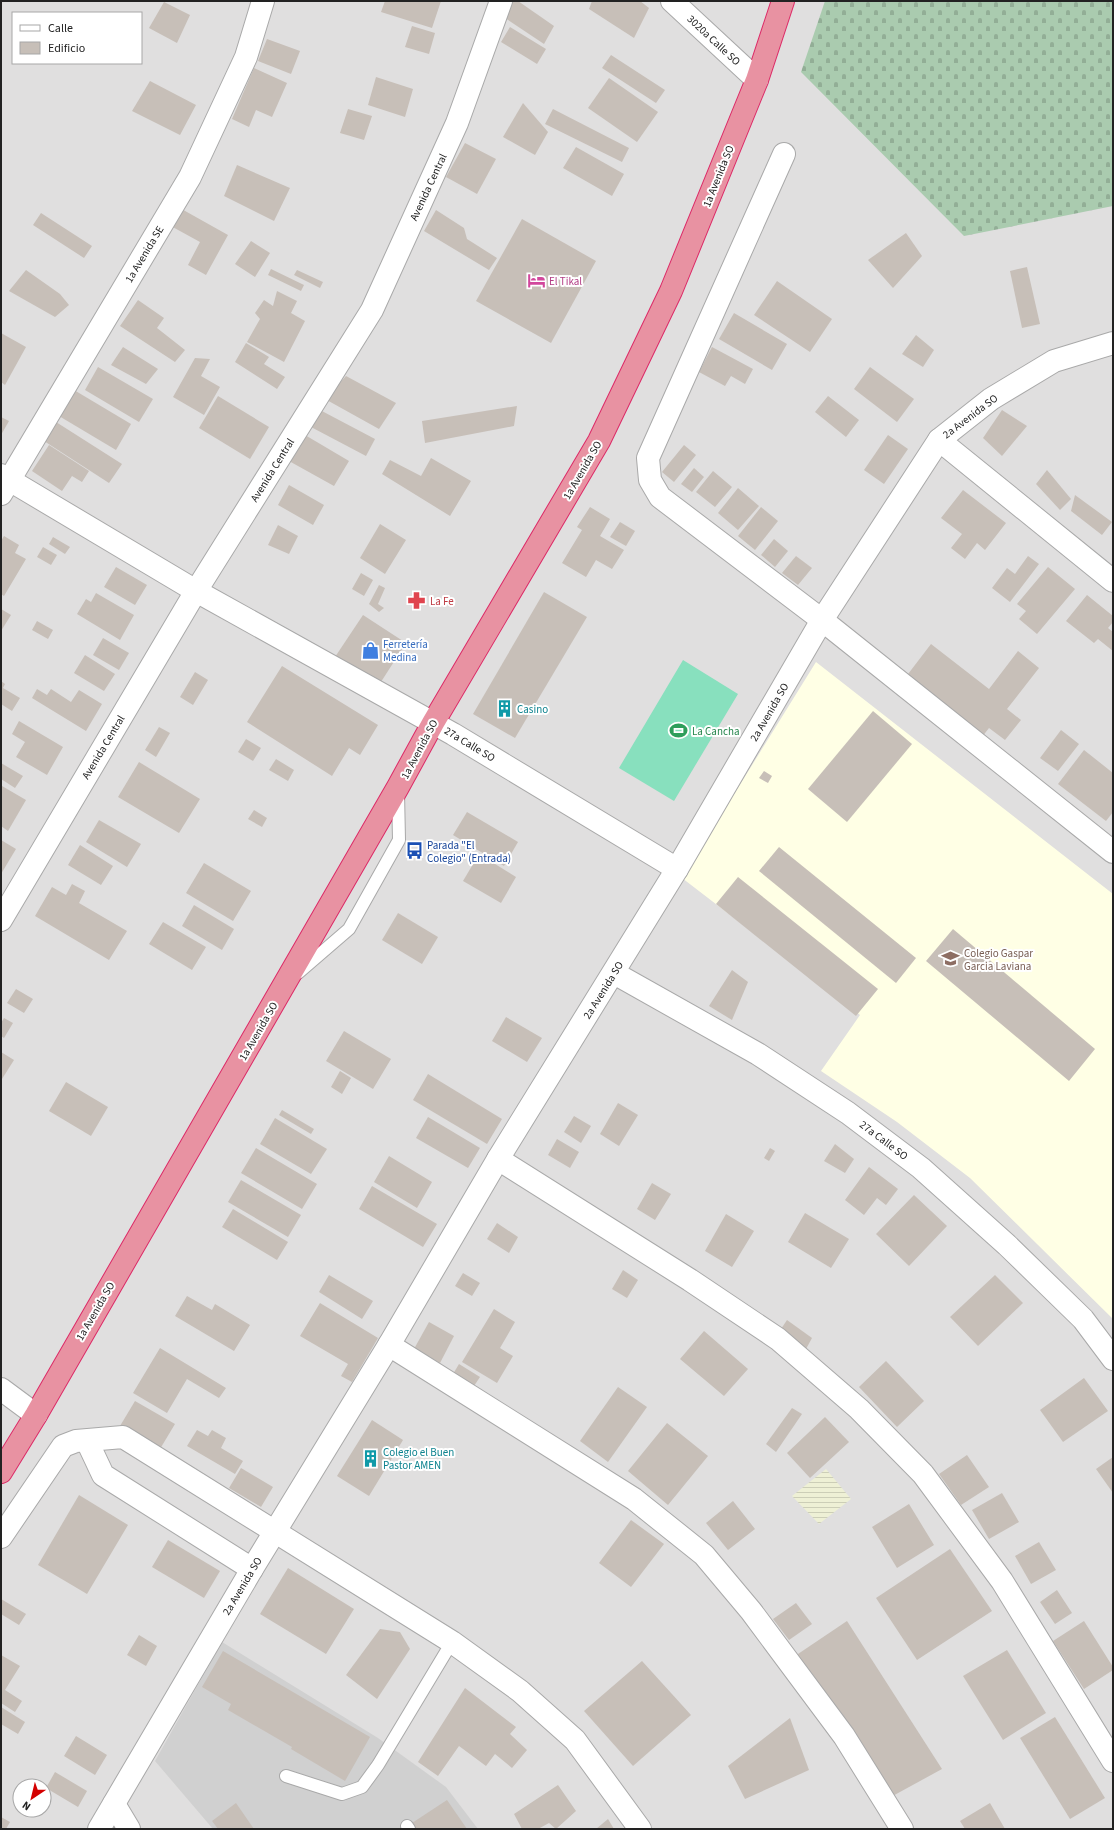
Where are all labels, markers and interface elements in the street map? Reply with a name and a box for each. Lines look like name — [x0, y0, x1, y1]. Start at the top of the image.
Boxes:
legend — [12, 12, 142, 64]
street label: 3020a Calle SO — [684, 12, 744, 69]
text: Calle — [48, 20, 73, 37]
text: Edificio — [48, 40, 85, 57]
street label: 1a Avenida SO — [699, 143, 738, 209]
street label: Avenida Central — [406, 151, 451, 223]
street label: 1a Avenida SE — [122, 223, 167, 286]
hotel icon: El Tikal — [526, 271, 546, 291]
place label: El Tikal — [549, 274, 582, 289]
street label: 2a Avenida SO — [940, 391, 1001, 442]
street label: Avenida Central — [247, 435, 298, 505]
street label: 1a Avenida SO — [560, 438, 605, 502]
pharmacy icon: La Fe — [407, 591, 427, 611]
place label: La Fe — [430, 594, 454, 609]
place label: Ferretería Medina — [383, 637, 428, 665]
shop icon: Ferretería Medina — [360, 640, 380, 660]
street label: 2a Avenida SO — [747, 680, 792, 744]
building icon: Casino — [494, 699, 514, 719]
place label: Casino — [517, 702, 548, 717]
street label: Avenida Central — [78, 712, 129, 782]
street label: 1a Avenida SO — [397, 717, 441, 782]
sports icon: La Cancha — [669, 721, 689, 741]
street label: 27a Calle SO — [441, 723, 498, 766]
place label: La Cancha — [692, 724, 739, 739]
place label: Parada "El Colegio" (Entrada) — [427, 838, 511, 866]
bus stop icon: Parada "El Colegio" (Entrada) — [404, 841, 424, 861]
place label: Colegio Gaspar Garcia Laviana — [964, 946, 1033, 974]
school or university icon: Colegio Gaspar Garcia Laviana — [941, 949, 961, 969]
street label: 2a Avenida SO — [580, 959, 627, 1022]
street label: 1a Avenida SO — [236, 999, 281, 1063]
street label: 27a Calle SO — [856, 1117, 911, 1164]
street label: 1a Avenida SO — [73, 1279, 118, 1343]
place label: Colegio el Buen Pastor AMEN — [383, 1445, 454, 1473]
building icon: Colegio el Buen Pastor AMEN — [360, 1448, 380, 1468]
street label: 2a Avenida SO — [219, 1554, 266, 1618]
north arrow — [12, 1778, 52, 1818]
text: N — [19, 1798, 34, 1814]

